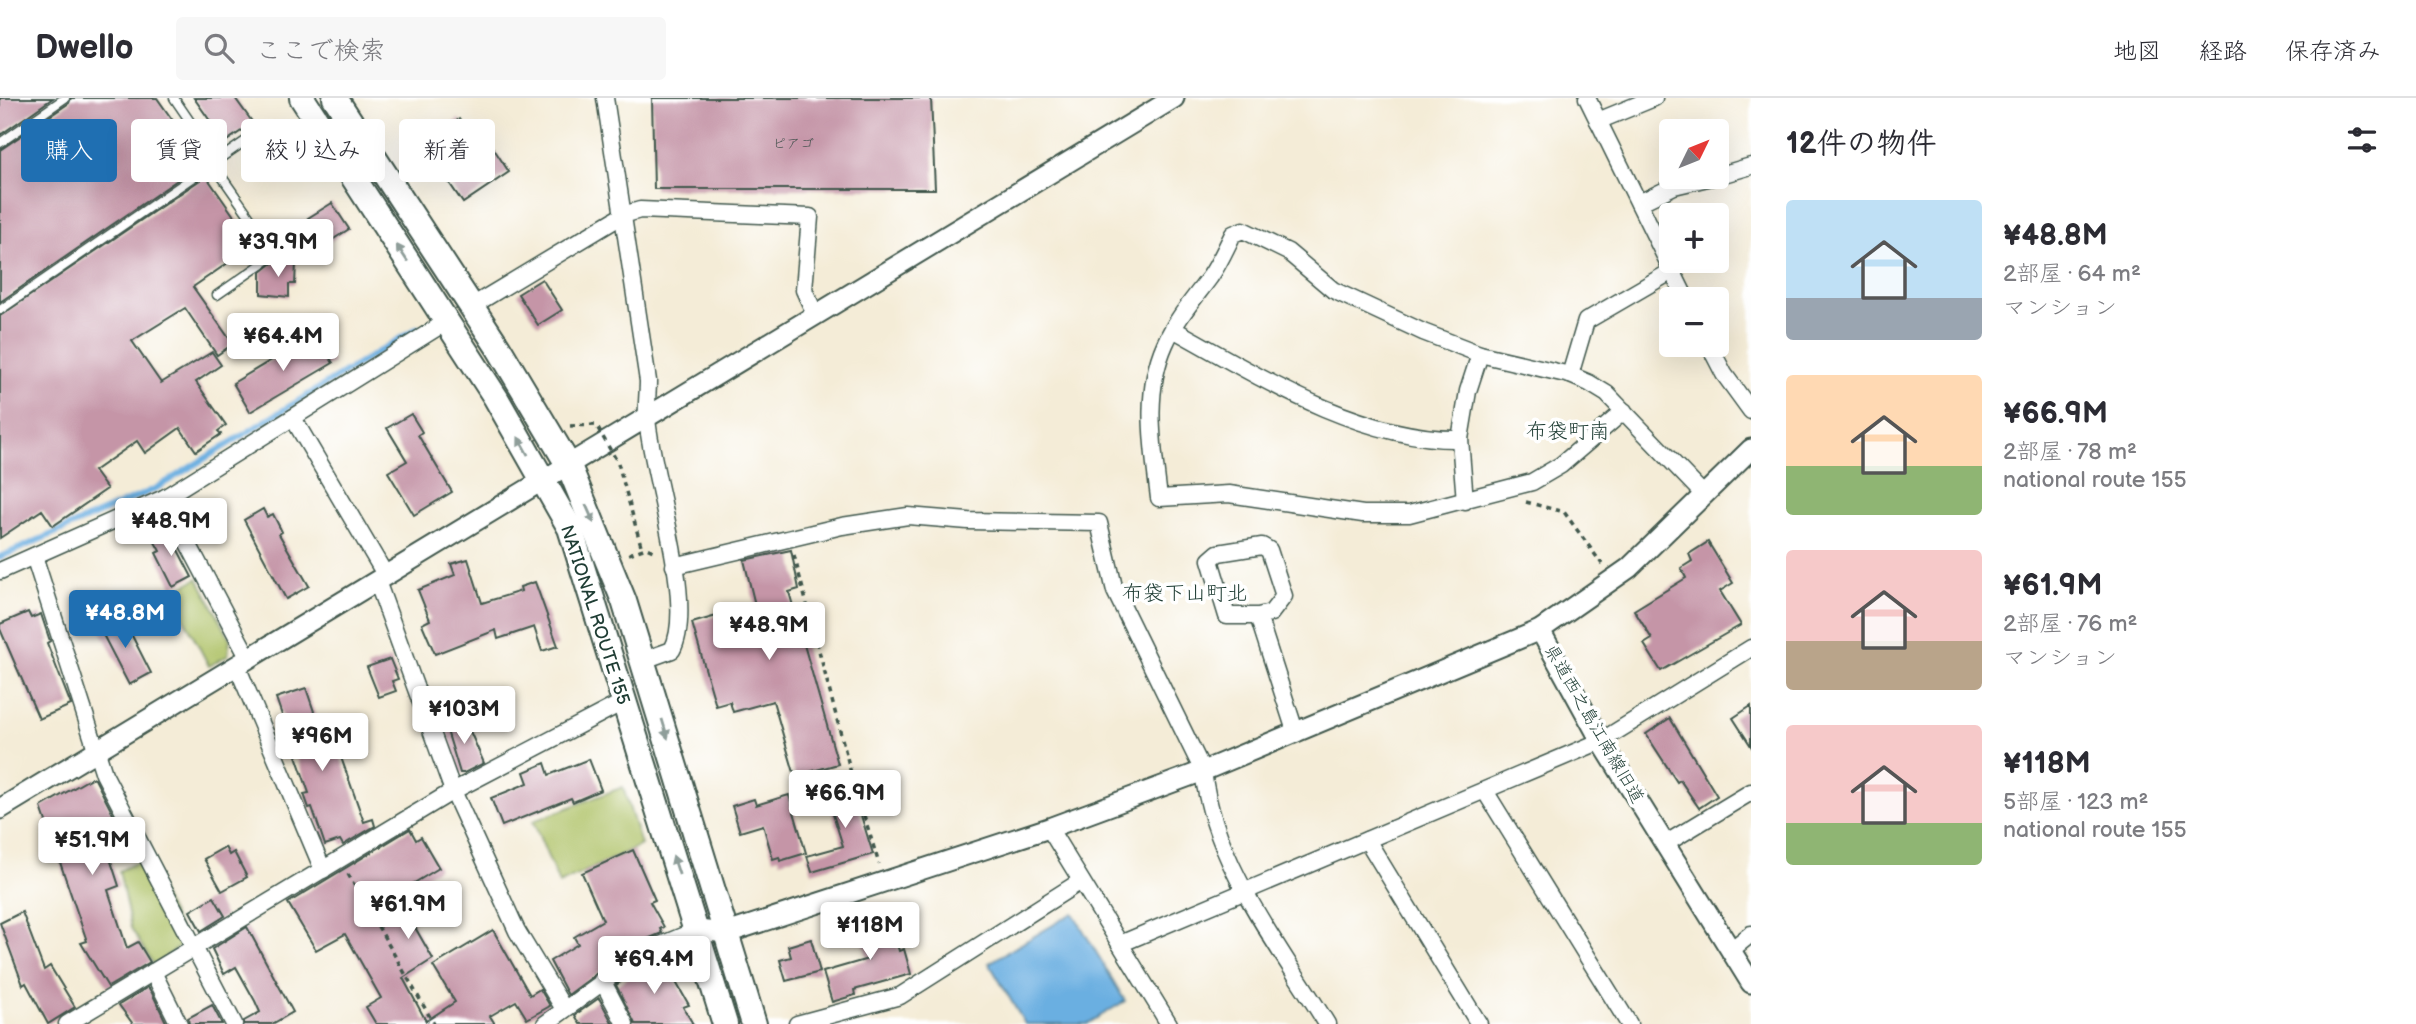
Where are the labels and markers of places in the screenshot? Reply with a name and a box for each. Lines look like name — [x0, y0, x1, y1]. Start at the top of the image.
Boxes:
pin: ¥39.9M — [221, 220, 335, 279]
pin: ¥64.4M — [226, 314, 340, 373]
pin: ¥48.9M — [114, 498, 228, 558]
pin: ¥48.8M — [68, 590, 182, 650]
pin: ¥48.9M — [712, 602, 826, 662]
pin: ¥103M — [415, 686, 513, 746]
pin: ¥96M — [281, 714, 363, 773]
pin: ¥66.9M — [788, 770, 902, 830]
pin: ¥51.9M — [35, 818, 149, 877]
pin: ¥61.9M — [351, 882, 465, 941]
pin: ¥118M — [821, 902, 919, 962]
pin: ¥69.4M — [597, 936, 711, 996]

